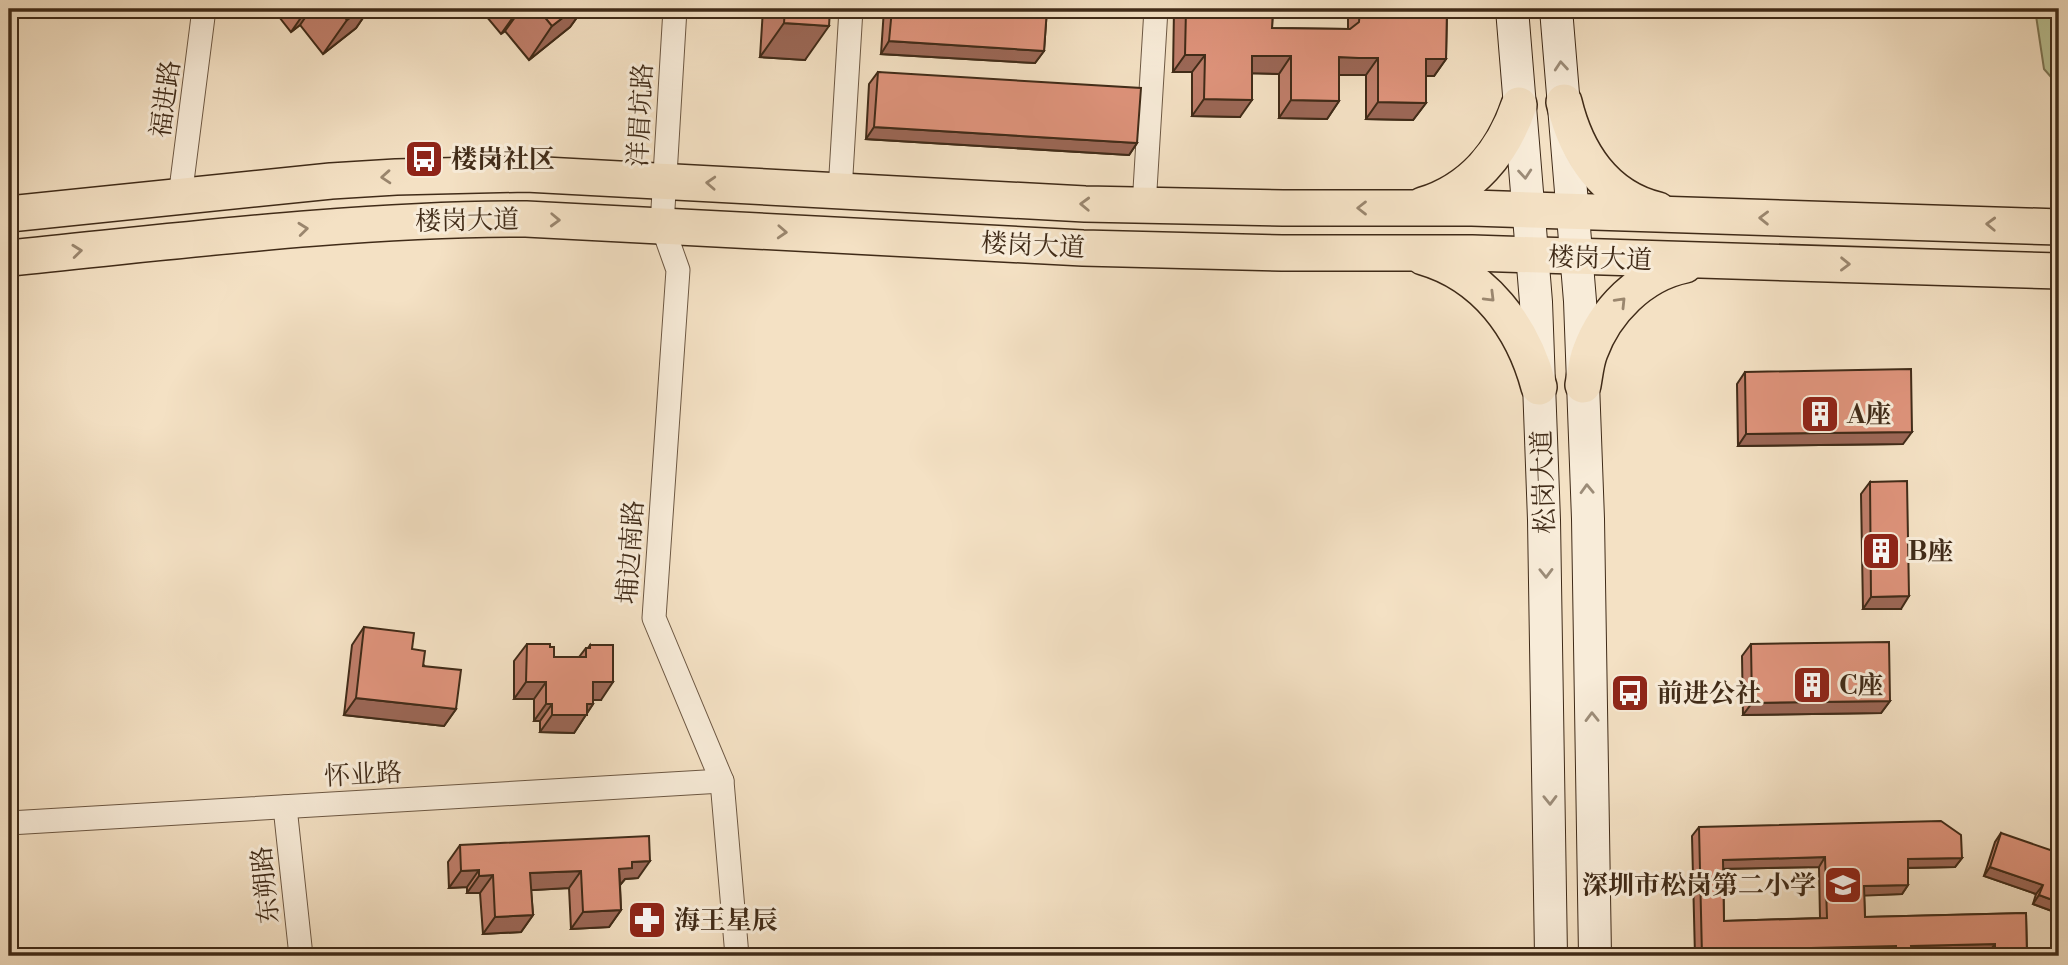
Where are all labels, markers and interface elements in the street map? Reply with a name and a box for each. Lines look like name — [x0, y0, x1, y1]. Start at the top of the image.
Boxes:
street label: 福进路 — [145, 58, 187, 140]
one-way arrow — [1554, 61, 1569, 72]
street label: 洋眉坑路 — [622, 62, 660, 168]
bus stop icon: 楼岗社区 — [403, 138, 445, 180]
place label: 楼岗社区 — [451, 144, 555, 176]
one-way arrow — [1517, 169, 1532, 180]
one-way arrow — [381, 170, 392, 185]
one-way arrow — [706, 176, 717, 191]
one-way arrow — [1080, 196, 1091, 211]
one-way arrow — [1356, 200, 1367, 216]
street label: 楼岗大道 — [415, 204, 519, 238]
one-way arrow — [1758, 210, 1768, 226]
one-way arrow — [549, 212, 560, 227]
one-way arrow — [1985, 216, 1996, 231]
one-way arrow — [297, 221, 309, 236]
one-way arrow — [777, 224, 788, 239]
street label: 楼岗大道 — [980, 227, 1086, 265]
street label: 楼岗大道 — [1547, 241, 1652, 277]
one-way arrow — [71, 244, 82, 259]
one-way arrow — [1840, 257, 1851, 272]
one-way arrow — [1481, 289, 1494, 302]
one-way arrow — [1613, 298, 1626, 311]
building icon: A座 — [1799, 393, 1841, 435]
place label: A座 — [1846, 399, 1892, 431]
street label: 松岗大道 — [1526, 429, 1562, 534]
one-way arrow — [1579, 483, 1594, 494]
street label: 埔边南路 — [611, 499, 651, 605]
building icon: B座 — [1860, 530, 1902, 572]
place label: B座 — [1908, 536, 1954, 568]
one-way arrow — [1538, 568, 1553, 579]
building icon: C座 — [1791, 664, 1833, 706]
place label: C座 — [1839, 670, 1884, 702]
bus stop icon: 前进公社 — [1609, 672, 1651, 714]
place label: 前进公社 — [1657, 678, 1761, 710]
one-way arrow — [1584, 711, 1599, 722]
street label: 怀业路 — [323, 757, 403, 793]
one-way arrow — [1542, 796, 1558, 806]
street label: 东朔路 — [246, 844, 286, 925]
school or university icon: 深圳市松岗第二小学 — [1822, 864, 1864, 906]
place label: 深圳市松岗第二小学 — [1582, 870, 1816, 902]
pharmacy icon: 海王星辰 — [626, 899, 668, 941]
place label: 海王星辰 — [674, 905, 778, 937]

